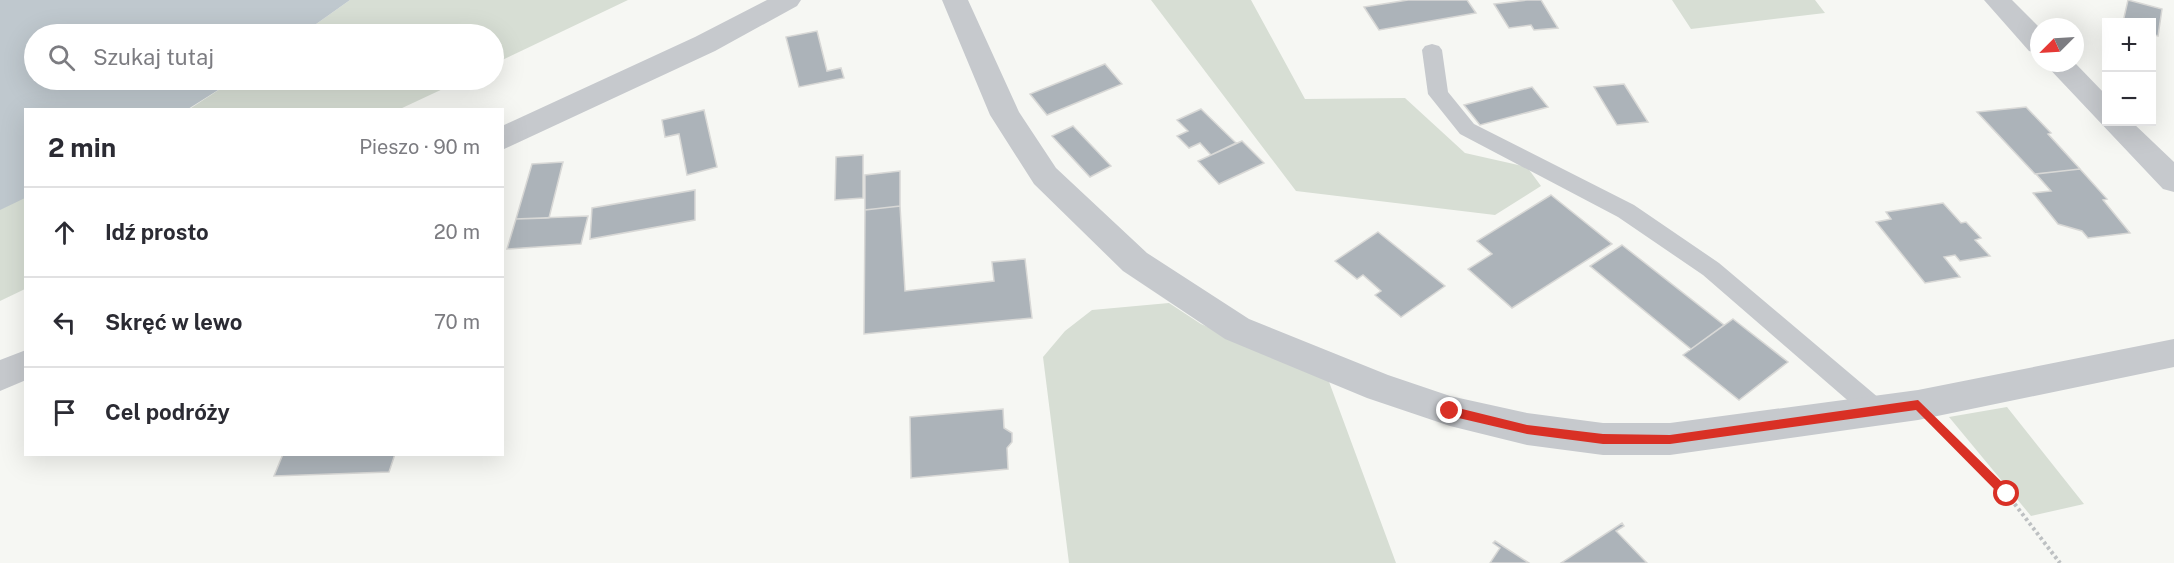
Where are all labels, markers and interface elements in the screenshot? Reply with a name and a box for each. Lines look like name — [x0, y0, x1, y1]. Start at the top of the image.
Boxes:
north arrow — [2030, 18, 2084, 72]
map controls — [2102, 18, 2156, 126]
button: + — [2102, 18, 2156, 72]
search box — [24, 24, 504, 90]
icon: search — [45, 41, 78, 74]
text: Szukaj tutaj — [93, 44, 214, 70]
button: − — [2102, 72, 2156, 126]
text: 2 min — [48, 132, 116, 163]
text: Pieszo · 90 m — [359, 135, 480, 159]
icon: ahead — [48, 216, 81, 249]
text: Idź prosto — [105, 219, 209, 245]
text: 20 m — [434, 220, 480, 244]
icon: left — [48, 306, 81, 339]
text: Skręć w lewo — [105, 309, 242, 335]
text: 70 m — [434, 310, 480, 334]
icon: arrive — [48, 396, 81, 429]
route end — [1436, 397, 1462, 423]
text: Cel podróży — [105, 399, 230, 425]
route start — [1993, 480, 2019, 506]

